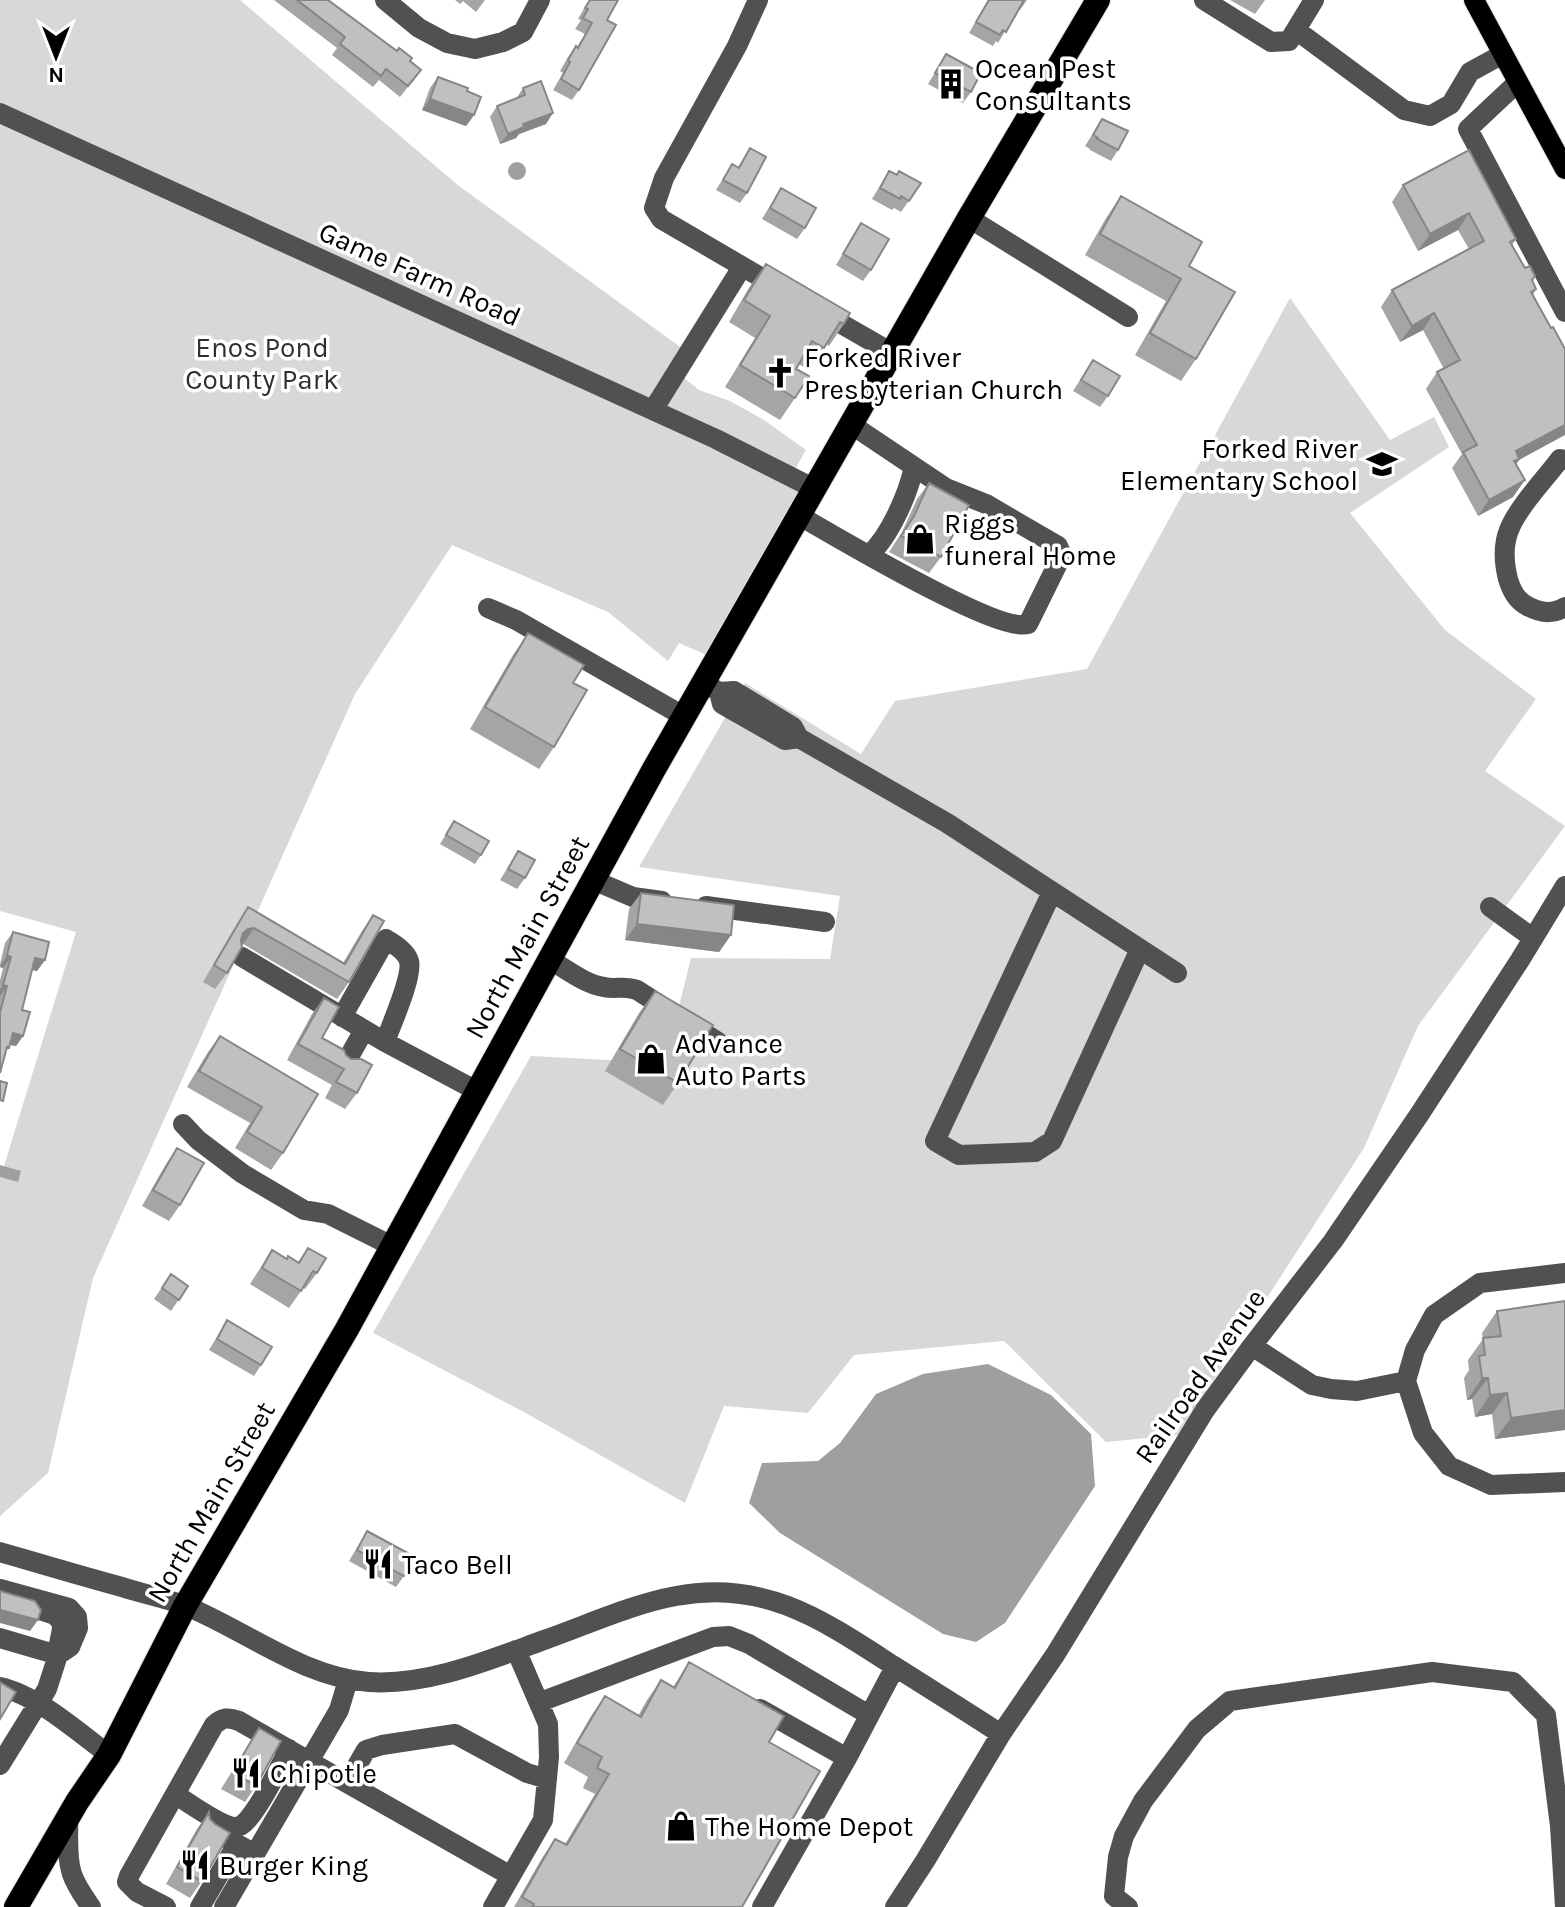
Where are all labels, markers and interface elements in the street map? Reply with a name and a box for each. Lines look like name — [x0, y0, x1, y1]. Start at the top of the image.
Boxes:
north arrow — [16, 16, 96, 96]
place label: Ocean Pest Consultants — [975, 52, 1132, 117]
text: N — [48, 62, 64, 88]
building icon: Ocean Pest Consultants — [934, 67, 968, 101]
street label: Game Farm Road — [314, 215, 526, 333]
park label: Enos Pond County Park — [185, 331, 339, 396]
place label: Forked River Presbyterian Church — [804, 341, 1063, 406]
church icon: Forked River Presbyterian Church — [763, 356, 797, 390]
place label: Forked River Elementary School — [1120, 432, 1359, 497]
school or university icon: Forked River Elementary School — [1365, 447, 1399, 481]
place label: Riggs funeral Home — [944, 507, 1116, 572]
shop icon: Riggs funeral Home — [903, 522, 937, 556]
street label: North Main Street — [458, 830, 596, 1044]
place label: Advance Auto Parts — [675, 1027, 807, 1092]
shop icon: Advance Auto Parts — [634, 1042, 668, 1076]
street label: Railroad Avenue — [1128, 1283, 1272, 1469]
street label: North Main Street — [140, 1396, 282, 1608]
restaurant icon: Taco Bell — [361, 1547, 395, 1581]
place label: Taco Bell — [402, 1548, 513, 1581]
restaurant icon: Chipotle — [229, 1756, 263, 1790]
place label: Chipotle — [270, 1757, 377, 1790]
shop icon: The Home Depot — [664, 1809, 698, 1843]
place label: The Home Depot — [705, 1810, 913, 1843]
restaurant icon: Burger King — [178, 1848, 212, 1882]
place label: Burger King — [219, 1849, 368, 1882]

